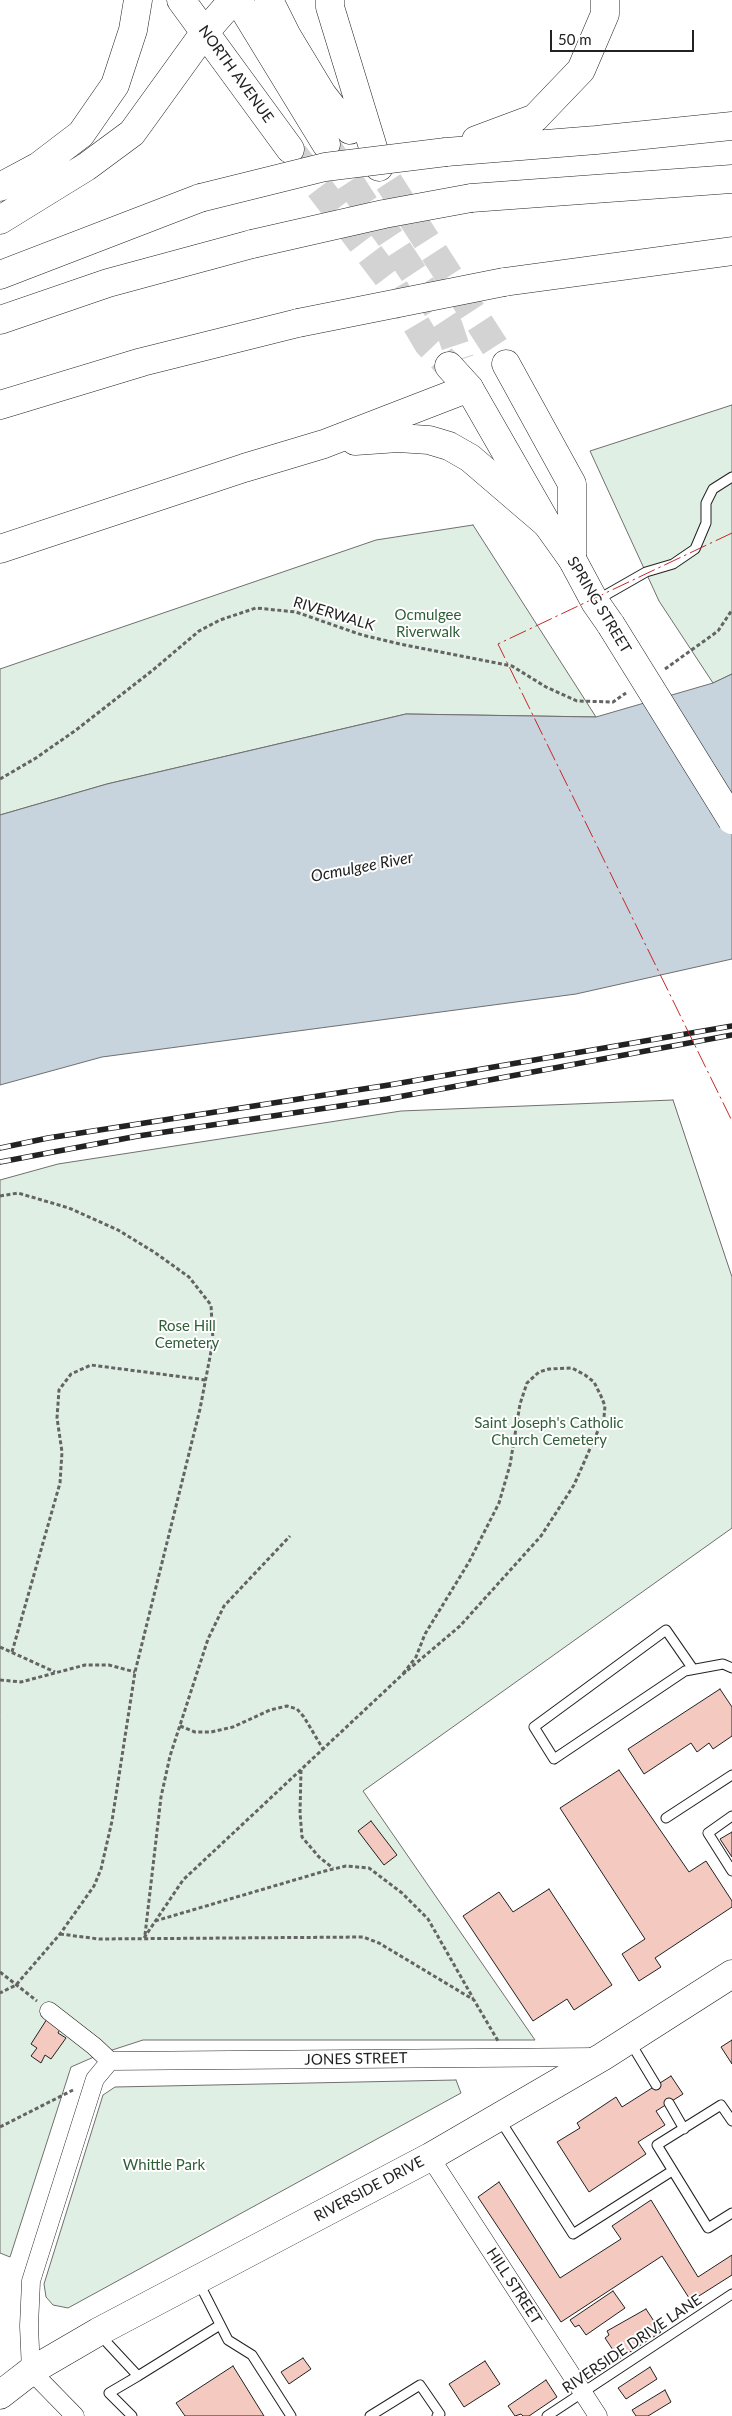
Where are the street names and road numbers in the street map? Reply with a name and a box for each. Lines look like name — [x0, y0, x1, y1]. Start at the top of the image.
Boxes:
street label: NORTH AVENUE — [195, 22, 277, 126]
street label: SPRING STREET — [563, 553, 635, 657]
street label: RIVERWALK — [291, 593, 377, 635]
street label: JONES STREET — [304, 2049, 408, 2069]
street label: RIVERSIDE DRIVE — [311, 2152, 427, 2226]
street label: HILL STREET — [483, 2244, 545, 2328]
street label: RIVERSIDE DRIVE LANE — [559, 2291, 705, 2397]

